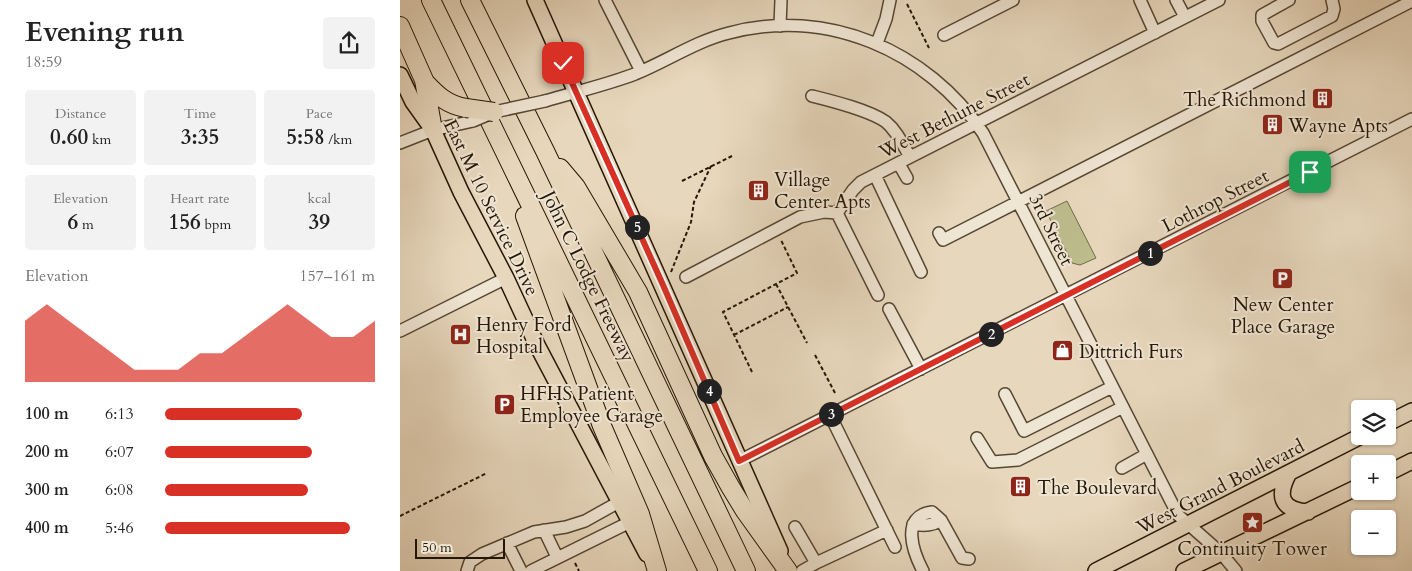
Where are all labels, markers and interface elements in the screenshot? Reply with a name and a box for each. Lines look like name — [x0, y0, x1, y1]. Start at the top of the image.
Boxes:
text: Evening run — [25, 13, 184, 51]
button: share — [323, 17, 375, 69]
pin — [542, 42, 584, 84]
icon: check — [549, 49, 577, 77]
text: 18:59 — [25, 51, 62, 73]
street label: West Bethune Street — [874, 67, 1034, 166]
place label: The Richmond — [1183, 87, 1306, 113]
building icon: The Richmond — [1310, 87, 1334, 111]
text: Distance — [55, 104, 106, 123]
text: Time — [184, 104, 216, 123]
text: Pace — [306, 104, 333, 123]
building icon: Wayne Apts — [1260, 113, 1284, 137]
place label: Wayne Apts — [1287, 113, 1388, 139]
street label: East M 10 Service Drive — [437, 115, 545, 300]
text: 0.60 — [50, 123, 88, 152]
text: 3:35 — [181, 123, 219, 152]
text: 5:58 — [286, 123, 325, 152]
text: km — [88, 130, 111, 149]
text: /km — [325, 130, 352, 149]
pin — [1289, 151, 1331, 193]
icon: arrive — [1296, 158, 1324, 186]
street label: Lothrop Street — [1158, 163, 1273, 239]
place label: Village Center Apts — [774, 167, 871, 215]
building icon: Village Center Apts — [746, 178, 770, 202]
street label: John C Lodge Freeway — [534, 184, 641, 366]
text: Elevation — [53, 189, 108, 208]
text: Heart rate — [170, 189, 230, 208]
text: kcal — [308, 189, 331, 208]
street label: 3rd Street — [1022, 189, 1080, 270]
text: 6 — [67, 208, 78, 237]
text: 156 — [169, 208, 201, 237]
text: 39 — [309, 208, 330, 237]
pin: 5 — [624, 214, 650, 240]
text: m — [78, 215, 94, 234]
text: bpm — [201, 215, 231, 234]
text: 5 — [634, 218, 641, 237]
pin: 1 — [1138, 240, 1162, 266]
text: 1 — [1147, 244, 1154, 263]
text: Elevation — [25, 265, 89, 287]
text: 157–161 m — [299, 265, 375, 287]
parking icon: New Center Place Garage — [1271, 266, 1295, 290]
place label: New Center Place Garage — [1231, 292, 1335, 340]
place label: Henry Ford Hospital — [476, 312, 572, 360]
pin: 2 — [978, 322, 1004, 346]
hospital icon: Henry Ford Hospital — [448, 323, 472, 347]
text: 2 — [988, 325, 995, 344]
shop icon: Dittrich Furs — [1051, 339, 1075, 363]
place label: Dittrich Furs — [1079, 339, 1183, 365]
pin: 4 — [696, 378, 722, 404]
place label: HFHS Patient Employee Garage — [520, 381, 663, 429]
text: 4 — [706, 382, 713, 401]
parking icon: HFHS Patient Employee Garage — [492, 392, 516, 416]
map controls — [1351, 400, 1396, 555]
button: layers — [1351, 400, 1396, 445]
pin: 3 — [818, 402, 844, 426]
text: 100 m — [25, 403, 69, 425]
text: 6:13 — [105, 403, 134, 425]
text: 3 — [828, 405, 835, 424]
street label: West Grand Boulevard — [1131, 433, 1309, 541]
text: 200 m — [25, 441, 69, 463]
text: 6:07 — [105, 441, 134, 463]
button: + — [1351, 455, 1396, 500]
building icon: The Boulevard — [1009, 475, 1033, 499]
place label: The Boulevard — [1037, 475, 1157, 501]
text: 300 m — [25, 479, 69, 501]
text: 6:08 — [105, 479, 134, 501]
place icon: Continuity Tower — [1240, 510, 1264, 534]
button: − — [1351, 510, 1396, 555]
text: 400 m — [25, 517, 69, 539]
text: 5:46 — [105, 517, 134, 539]
scale bar — [415, 536, 505, 559]
place label: Continuity Tower — [1177, 536, 1327, 562]
text: 50 m — [422, 538, 452, 557]

